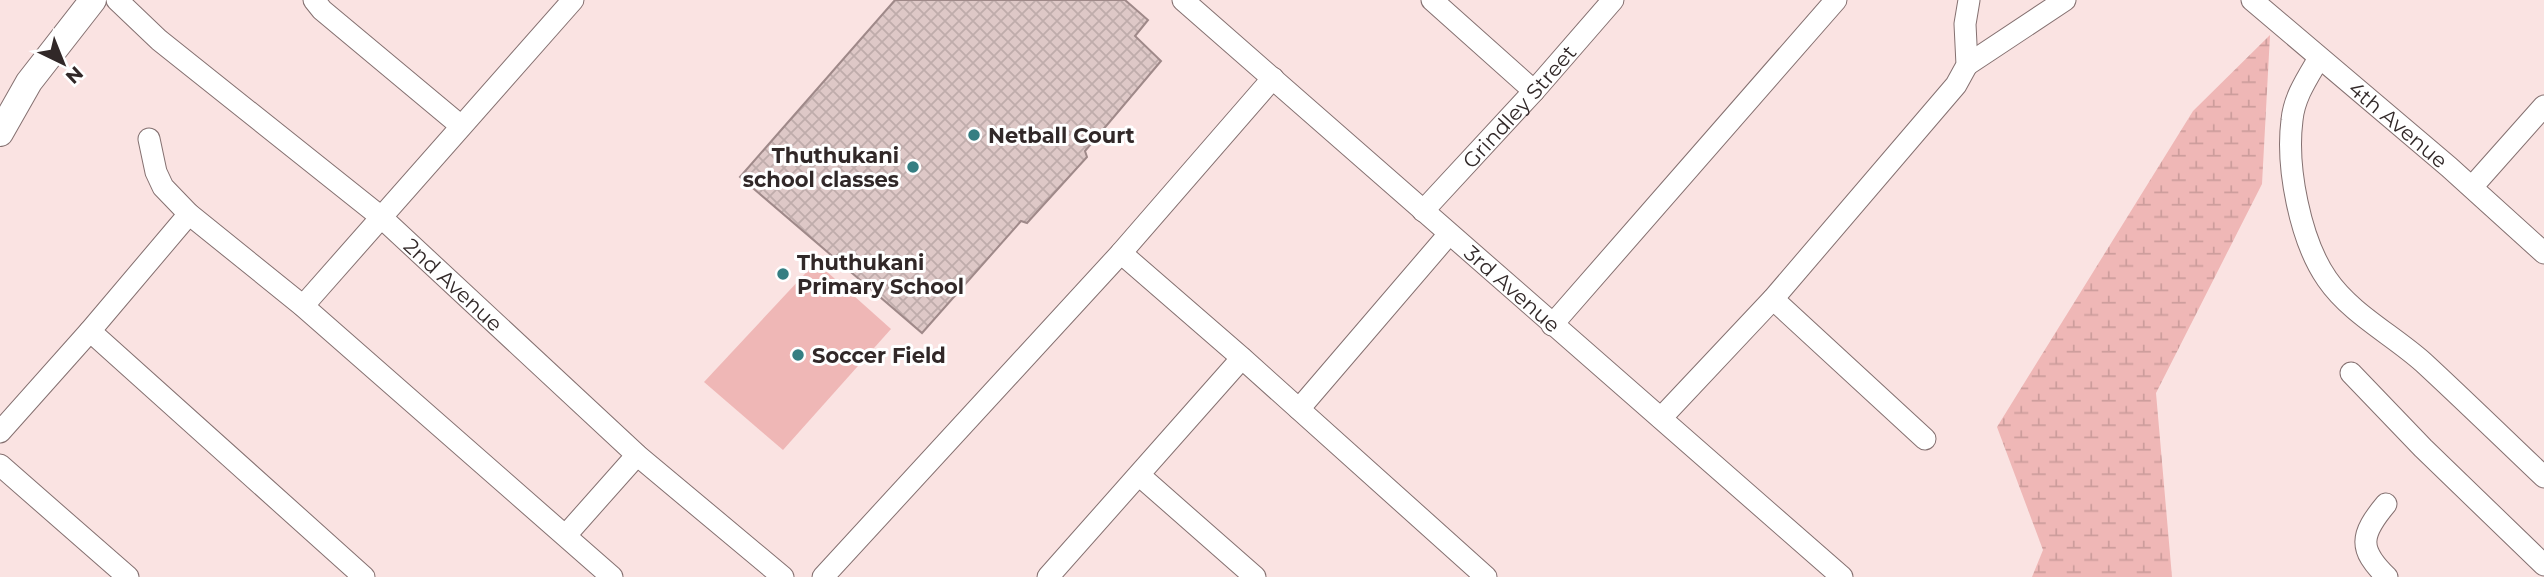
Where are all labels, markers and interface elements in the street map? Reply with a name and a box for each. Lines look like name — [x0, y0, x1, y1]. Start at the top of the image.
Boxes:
north arrow — [28, 28, 98, 98]
street label: Grindley Street — [1457, 40, 1581, 173]
text: N — [61, 61, 88, 89]
street label: 4th Avenue — [2344, 75, 2453, 173]
place label: Netball Court — [988, 123, 1135, 148]
marker: Netball Court — [966, 127, 982, 143]
place label: Thuthukani school classes — [743, 143, 899, 192]
marker: Thuthukani school classes — [905, 159, 921, 175]
street label: 2nd Avenue — [399, 233, 508, 336]
street label: 3rd Avenue — [1460, 240, 1566, 337]
place label: Thuthukani Primary School — [797, 250, 964, 299]
marker: Thuthukani Primary School — [775, 266, 791, 282]
place label: Soccer Field — [812, 343, 946, 368]
marker: Soccer Field — [790, 347, 806, 363]

